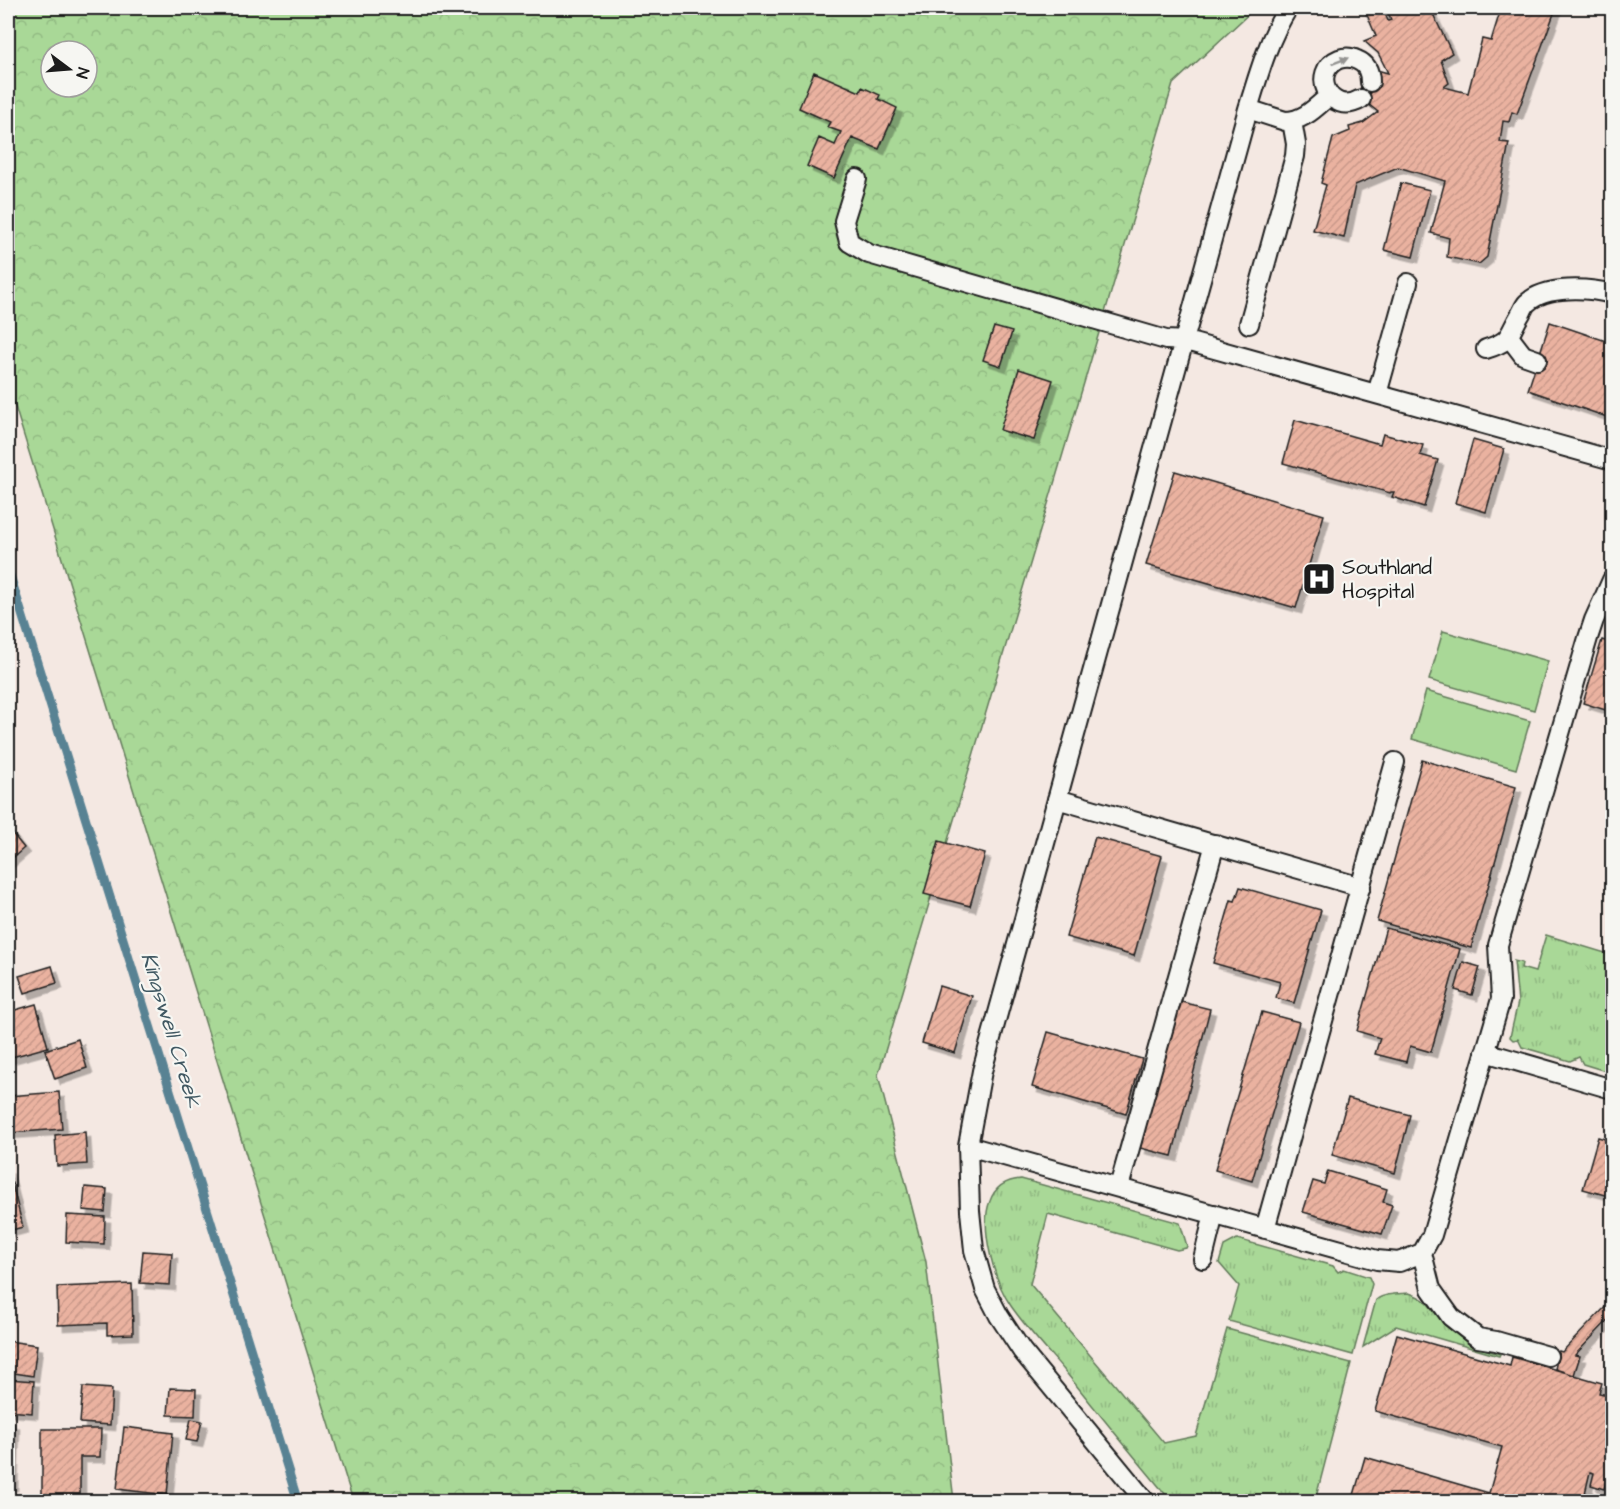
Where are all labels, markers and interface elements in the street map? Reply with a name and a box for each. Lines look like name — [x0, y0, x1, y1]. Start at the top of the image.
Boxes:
north arrow — [39, 39, 99, 99]
one-way arrow — [1331, 56, 1349, 66]
text: N — [71, 65, 94, 81]
place label: Southland Hospital — [1342, 553, 1432, 607]
hospital icon: Southland Hospital — [1301, 561, 1337, 597]
water label: Kingswell Creek — [132, 949, 209, 1112]

